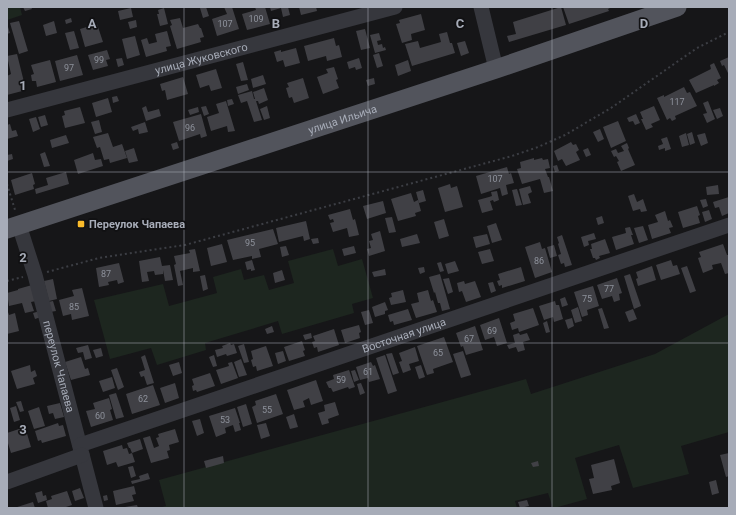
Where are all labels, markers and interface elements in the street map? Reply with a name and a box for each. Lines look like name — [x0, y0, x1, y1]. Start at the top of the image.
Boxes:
house number: 109 — [248, 14, 264, 24]
text: A — [88, 16, 97, 31]
text: B — [272, 16, 280, 31]
text: C — [456, 16, 465, 31]
text: D — [640, 16, 648, 31]
house number: 107 — [217, 19, 233, 29]
street label: улица Жуковского — [154, 40, 249, 77]
house number: 99 — [94, 55, 104, 65]
house number: 97 — [64, 63, 74, 73]
text: 1 — [19, 78, 27, 93]
house number: 117 — [669, 97, 685, 107]
street label: улица Ильича — [307, 102, 379, 137]
house number: 96 — [185, 123, 195, 133]
house number: 107 — [487, 174, 503, 184]
place label: Переулок Чапаева — [89, 218, 185, 231]
marker: Переулок Чапаева — [76, 219, 86, 229]
house number: 95 — [245, 238, 255, 248]
text: 2 — [19, 250, 27, 265]
house number: 86 — [534, 256, 544, 266]
house number: 87 — [101, 269, 111, 279]
house number: 77 — [604, 284, 614, 294]
house number: 75 — [582, 294, 592, 304]
house number: 85 — [69, 302, 79, 312]
street label: Восточная улица — [360, 315, 448, 356]
street label: переулок Чапаева — [40, 319, 77, 414]
house number: 69 — [487, 326, 497, 336]
house number: 67 — [464, 334, 474, 344]
house number: 65 — [433, 348, 443, 358]
house number: 61 — [363, 367, 373, 377]
house number: 59 — [336, 375, 346, 385]
house number: 62 — [138, 394, 148, 404]
house number: 55 — [262, 405, 272, 415]
house number: 60 — [95, 411, 105, 421]
house number: 53 — [220, 415, 230, 425]
text: 3 — [19, 422, 27, 437]

